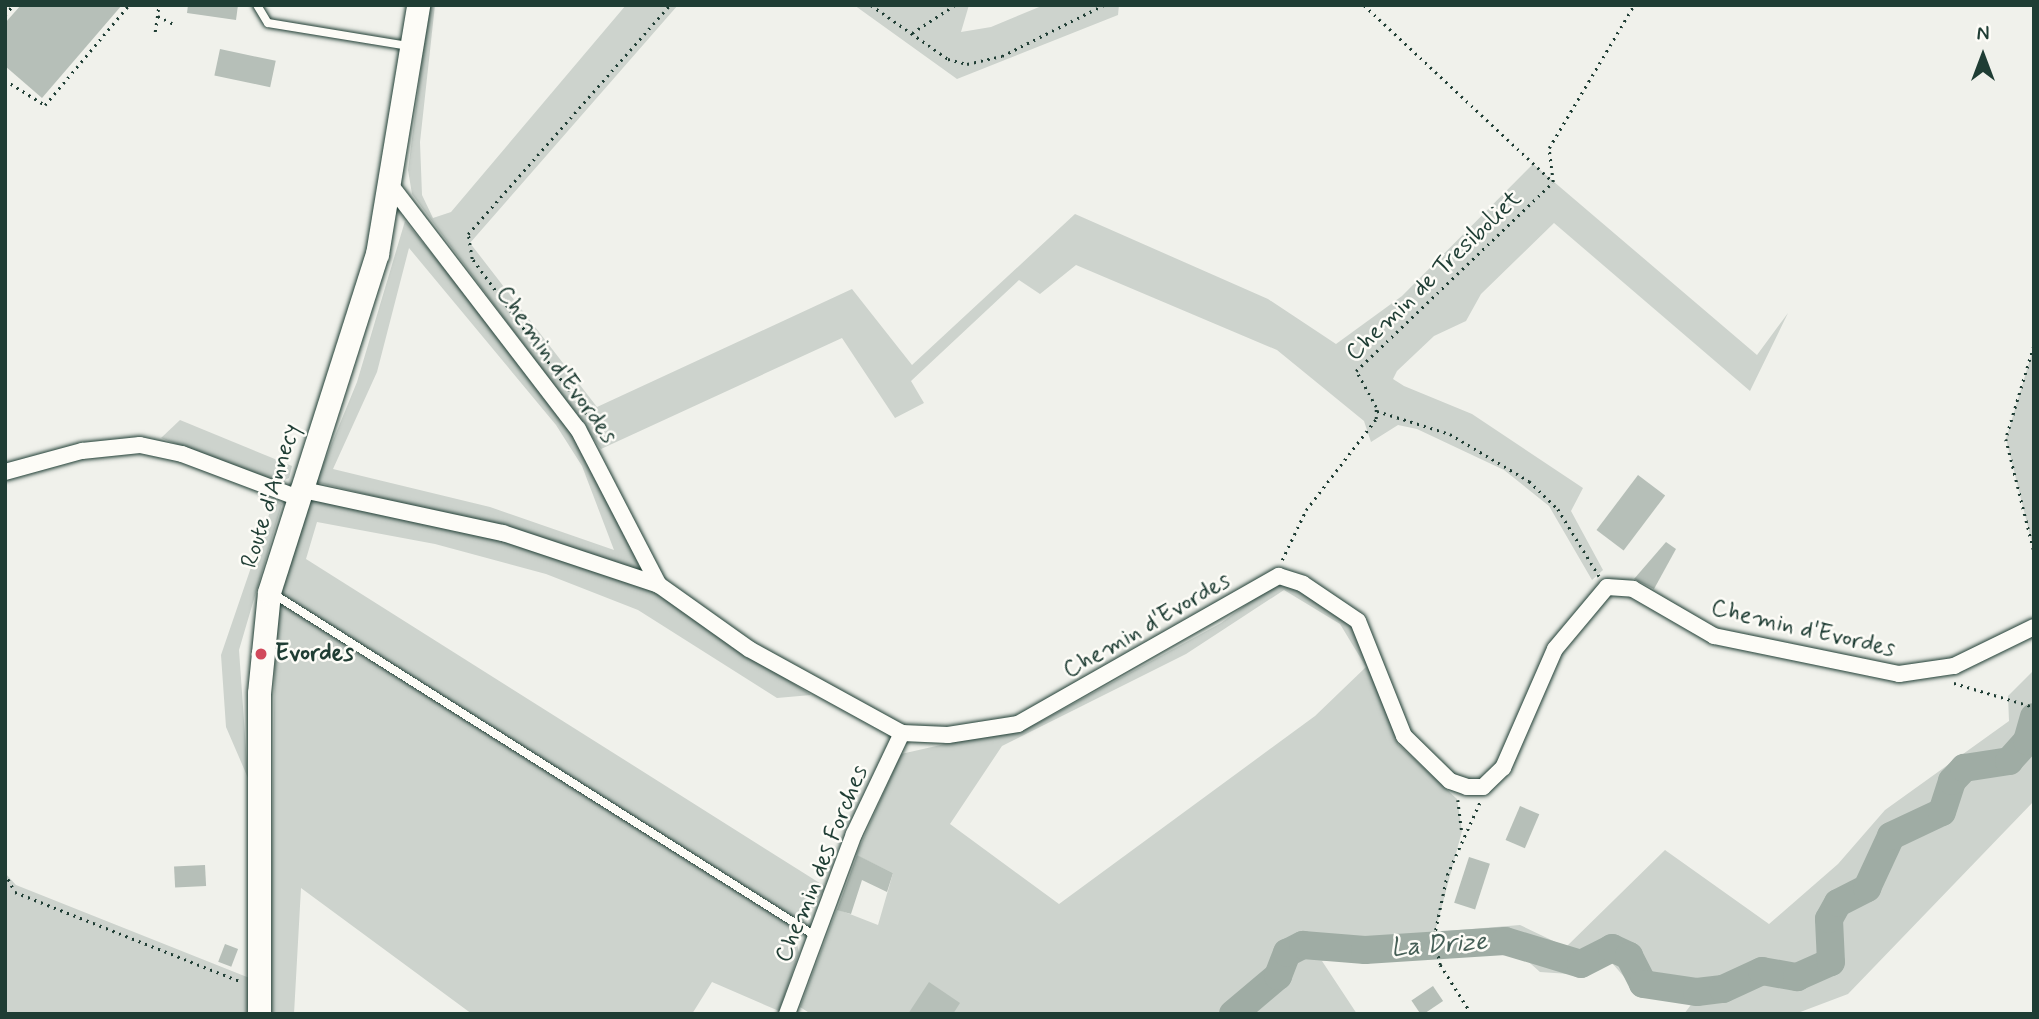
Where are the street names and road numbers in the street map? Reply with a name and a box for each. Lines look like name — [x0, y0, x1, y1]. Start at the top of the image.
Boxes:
street label: Chemin de Tresiboliet — [1342, 187, 1526, 365]
street label: Chemin d'Evordes — [490, 281, 622, 449]
street label: Route d'Annecy — [236, 421, 306, 571]
street label: Chemin d'Evordes — [1059, 567, 1235, 685]
street label: Chemin d'Evordes — [1709, 594, 1897, 664]
street label: Chemin des Forches — [769, 761, 875, 967]

